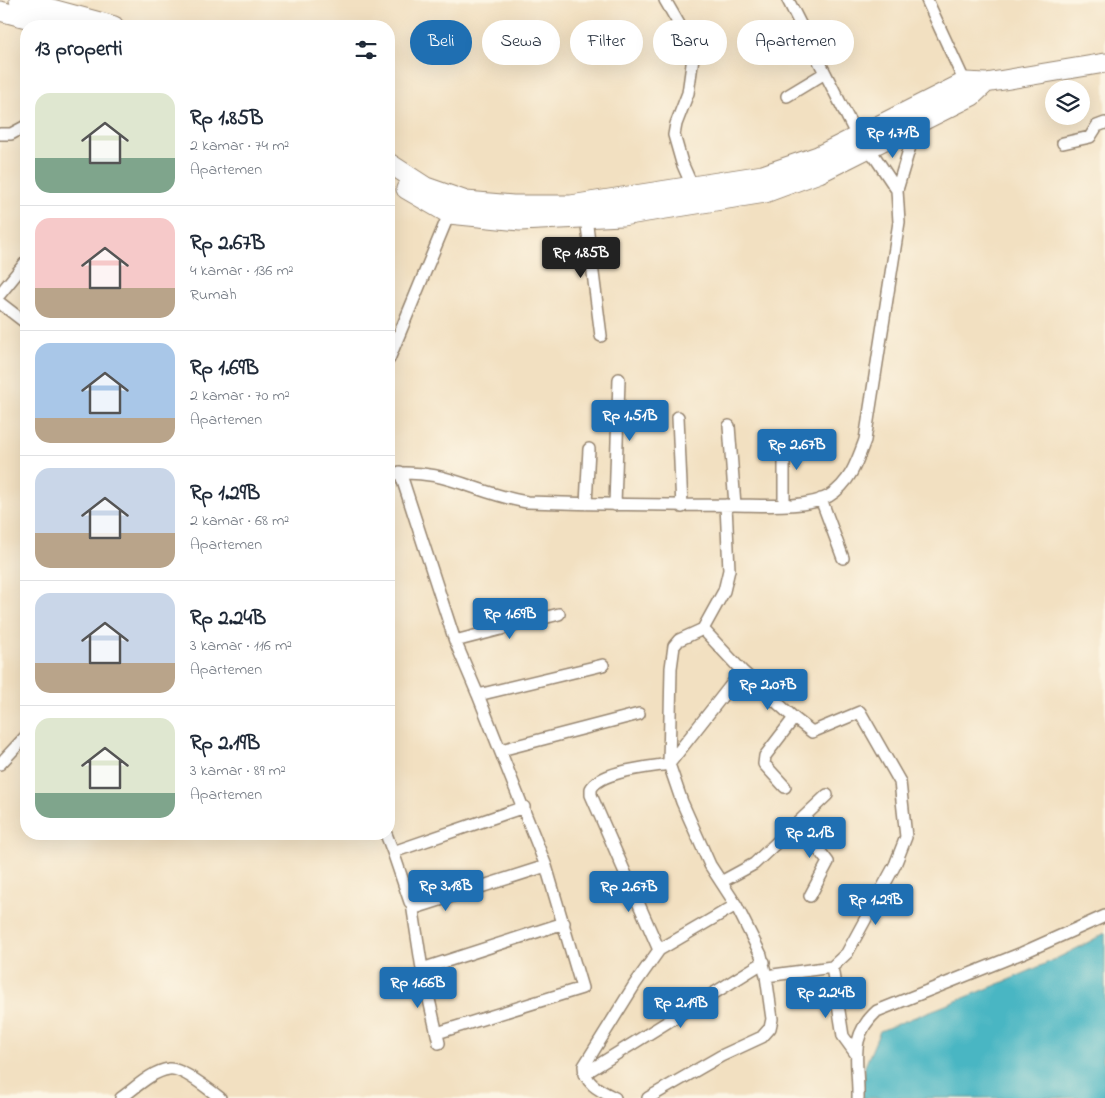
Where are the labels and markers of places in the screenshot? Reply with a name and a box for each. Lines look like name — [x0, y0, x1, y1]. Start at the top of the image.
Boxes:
pin: Rp 1.71B — [841, 116, 945, 159]
pin: Rp 1.85B — [529, 236, 633, 279]
pin: Rp 1.51B — [578, 400, 682, 442]
pin: Rp 2.67B — [745, 428, 849, 471]
pin: Rp 1.69B — [458, 598, 562, 640]
pin: Rp 2.07B — [716, 668, 820, 711]
pin: Rp 2.1B — [764, 816, 856, 859]
pin: Rp 3.18B — [394, 870, 498, 912]
pin: Rp 2.67B — [577, 870, 681, 913]
pin: Rp 1.29B — [824, 884, 928, 926]
pin: Rp 1.66B — [366, 966, 470, 1009]
pin: Rp 2.24B — [774, 976, 878, 1019]
pin: Rp 2.19B — [629, 986, 733, 1029]

